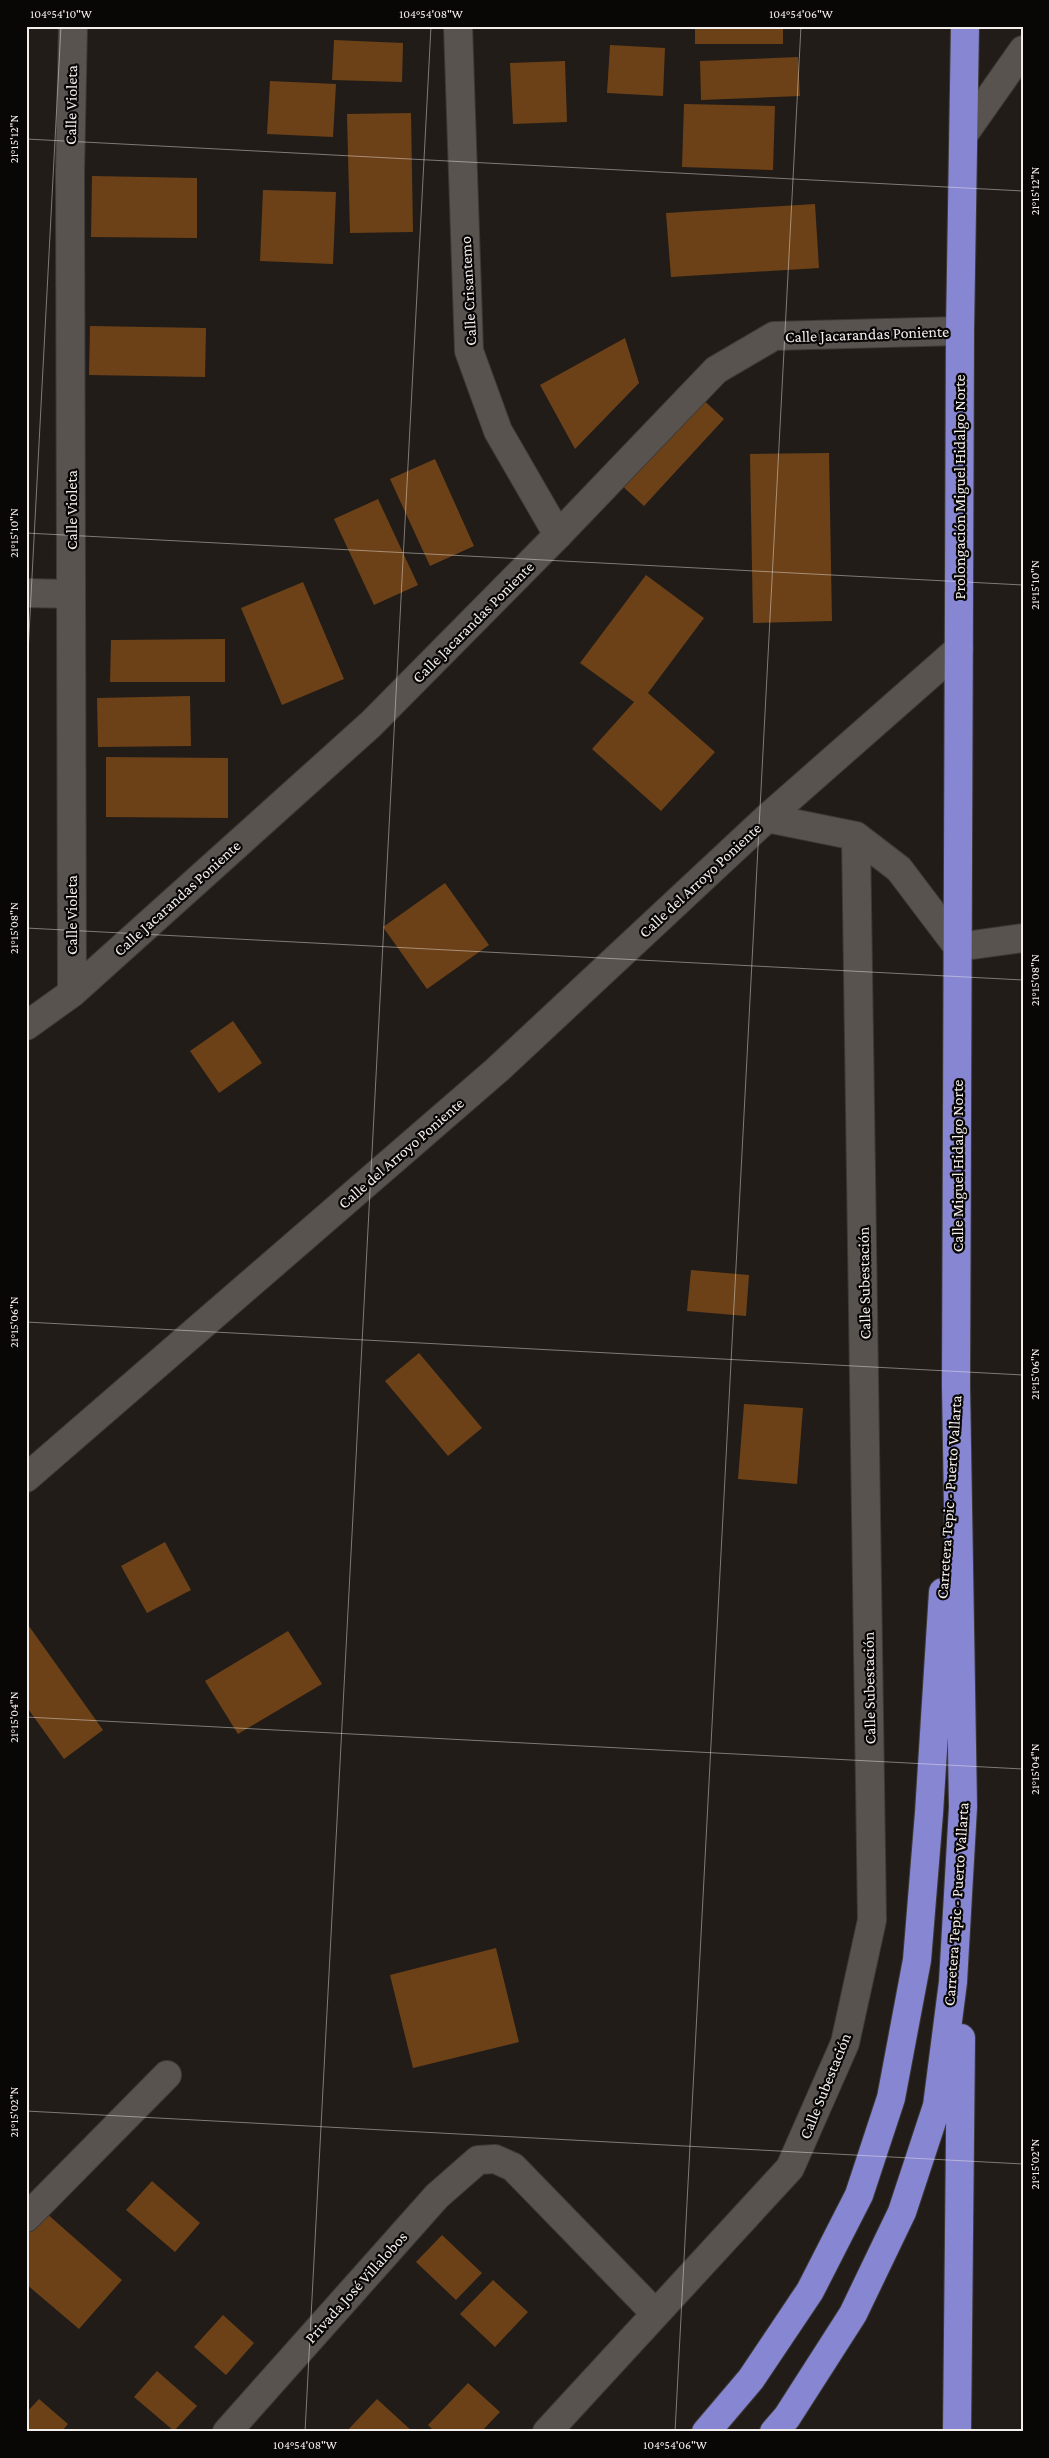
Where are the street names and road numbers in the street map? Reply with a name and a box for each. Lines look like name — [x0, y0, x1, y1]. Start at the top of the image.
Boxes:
street label: Calle Violeta — [62, 64, 80, 145]
street label: Calle Crisantemo — [457, 236, 479, 346]
street label: Calle Jacarandas Poniente — [785, 323, 949, 346]
street label: Prolongación Miguel Hidalgo Norte — [951, 375, 969, 599]
street label: Calle Violeta — [63, 469, 80, 550]
street label: Calle Jacarandas Poniente — [409, 558, 538, 687]
street label: Calle del Arroyo Poniente — [636, 819, 765, 942]
street label: Calle Jacarandas Poniente — [110, 837, 244, 960]
street label: Calle Violeta — [63, 874, 80, 955]
street label: Calle Miguel Hidalgo Norte — [949, 1080, 967, 1252]
street label: Calle del Arroyo Poniente — [335, 1094, 468, 1213]
street label: Calle Subestación — [855, 1226, 873, 1339]
street label: Carretera Tepic - Puerto Vallarta — [933, 1394, 966, 1600]
street label: Calle Subestación — [860, 1631, 878, 1744]
street label: Carretera Tepic - Puerto Vallarta — [940, 1801, 973, 2007]
street label: Calle Subestación — [796, 2030, 854, 2141]
street label: Privada José Villalobos — [302, 2228, 411, 2347]

